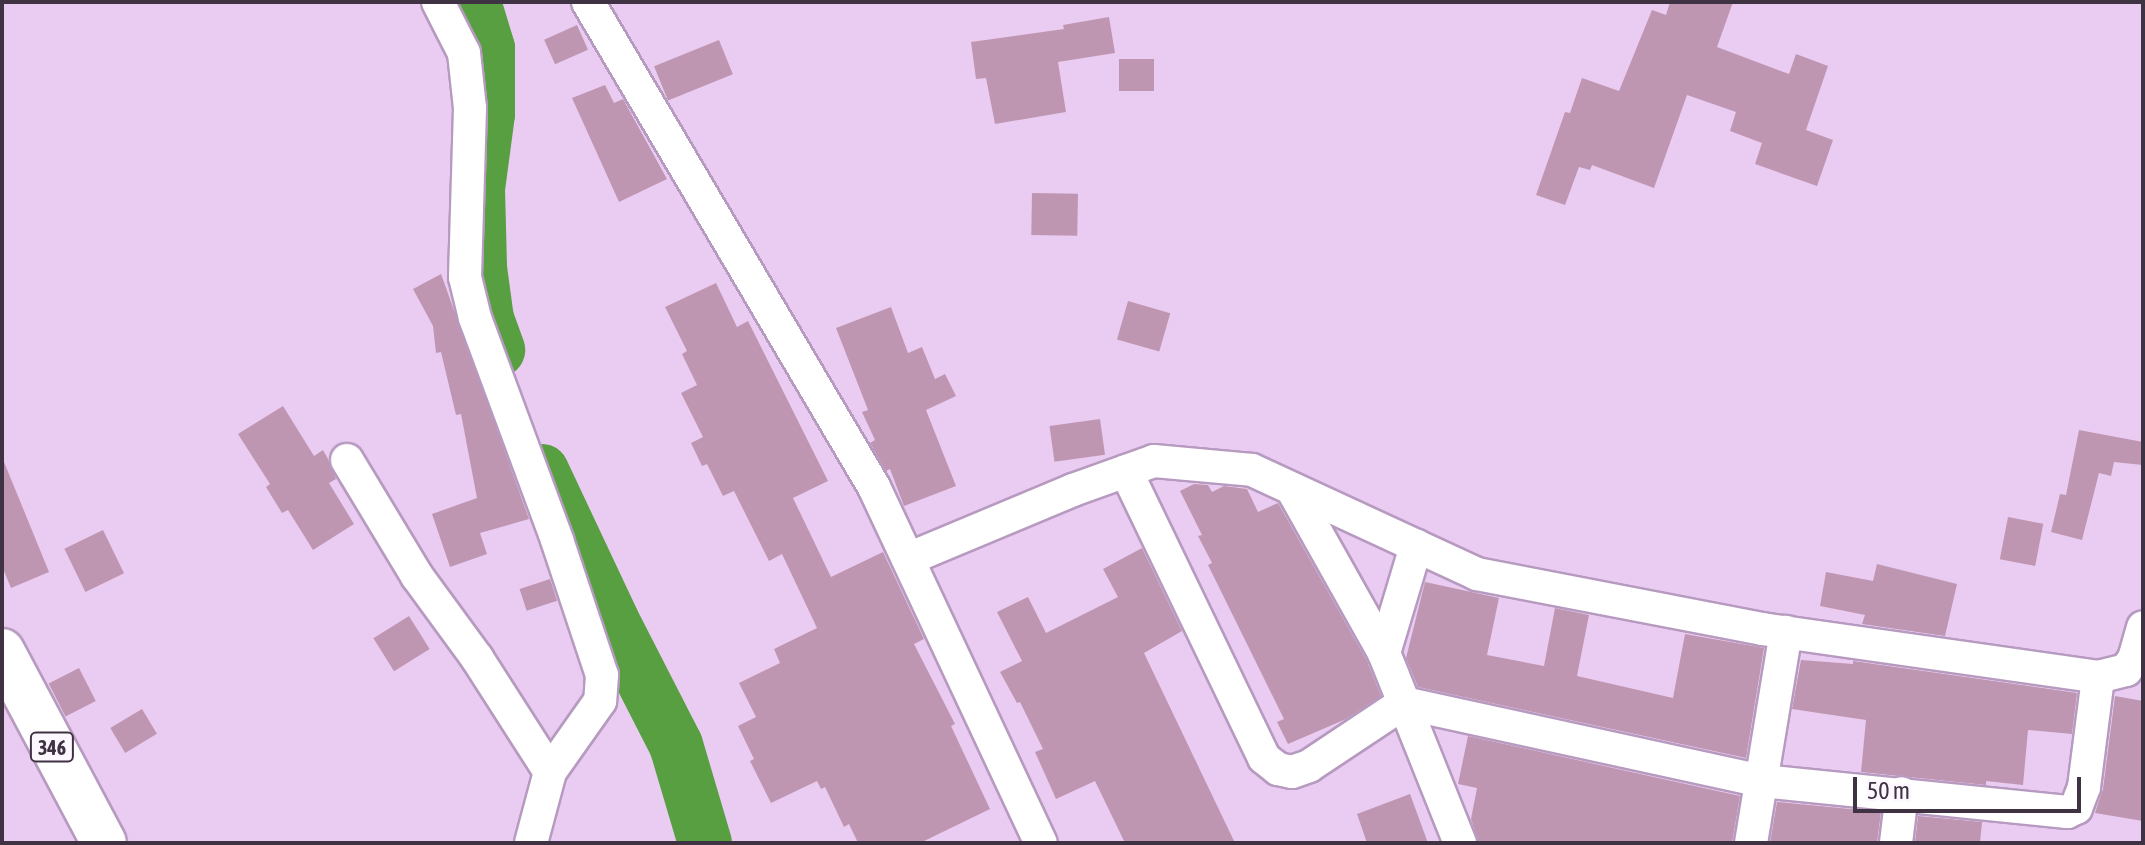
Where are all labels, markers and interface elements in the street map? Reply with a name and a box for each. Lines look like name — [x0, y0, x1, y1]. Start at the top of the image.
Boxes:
road number: 346 — [28, 731, 76, 763]
scale bar — [1857, 761, 2085, 811]
text: 50 m — [1867, 777, 1910, 804]

